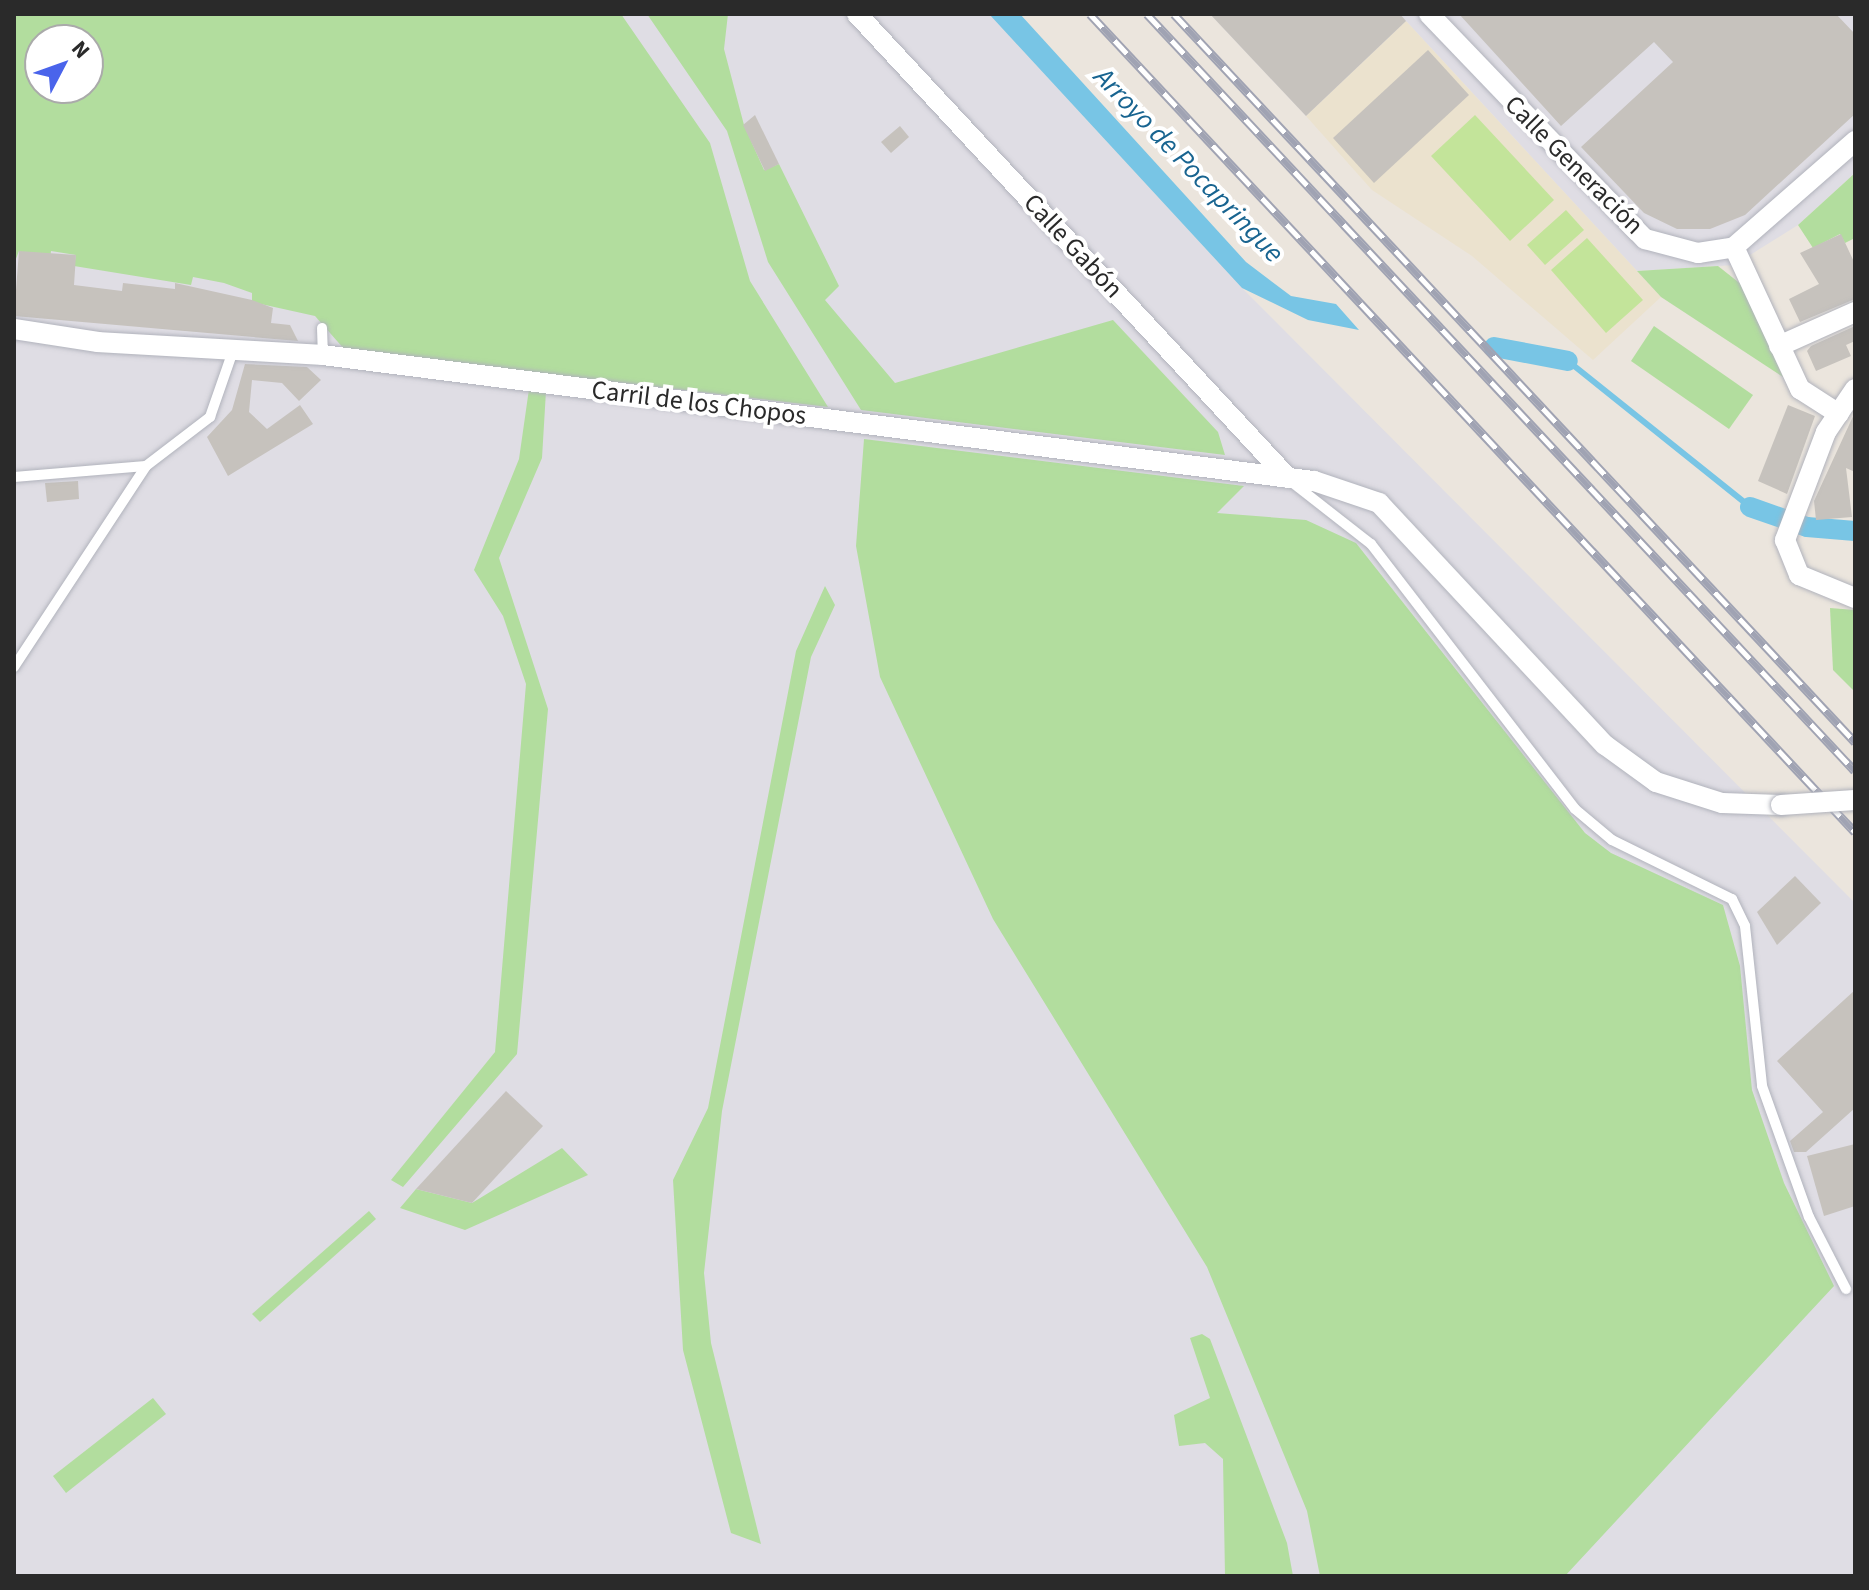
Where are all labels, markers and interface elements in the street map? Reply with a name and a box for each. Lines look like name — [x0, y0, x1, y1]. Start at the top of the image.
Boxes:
north arrow — [24, 24, 104, 104]
text: N — [64, 34, 97, 66]
water label: Arroyo de Pocapringue — [1087, 60, 1291, 270]
street label: Calle Generación — [1498, 89, 1650, 241]
street label: Calle Gabón — [1017, 187, 1129, 305]
street label: Carril de los Chopos — [590, 374, 808, 432]

